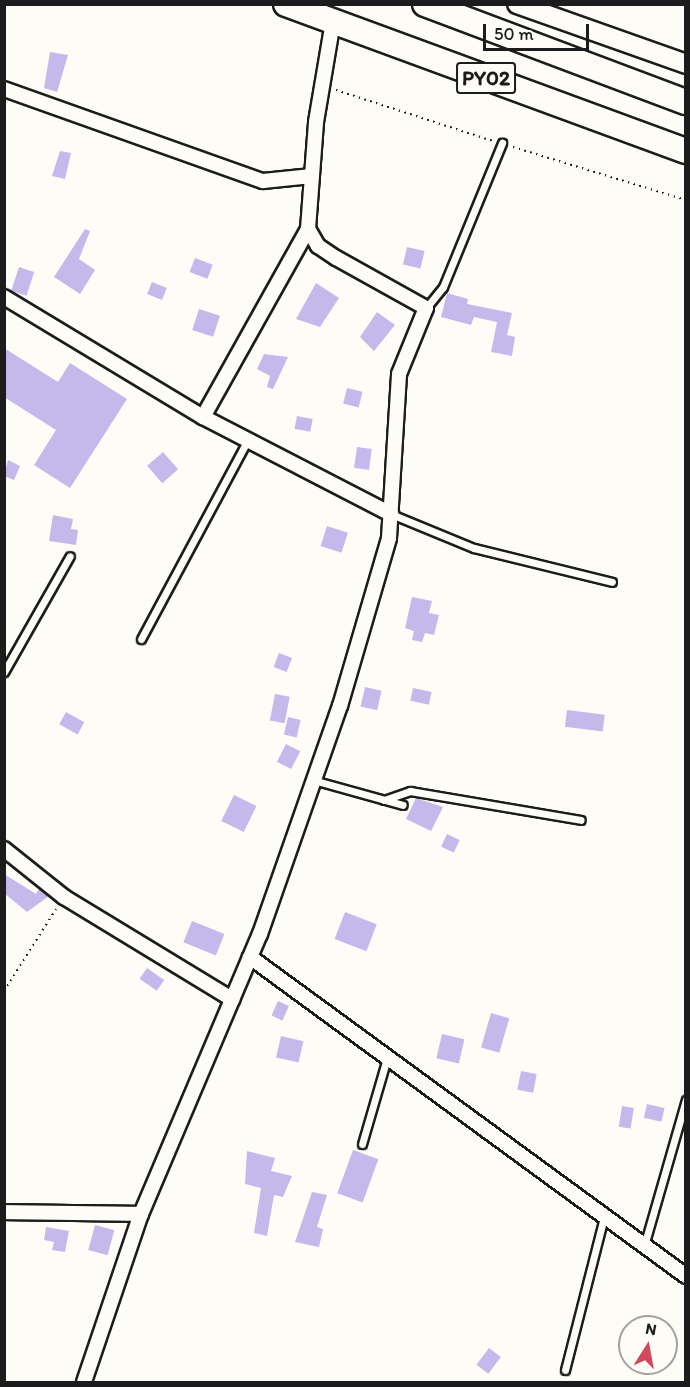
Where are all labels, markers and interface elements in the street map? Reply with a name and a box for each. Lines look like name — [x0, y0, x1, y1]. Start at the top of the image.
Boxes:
scale bar — [486, 12, 592, 50]
text: 50 m — [494, 23, 534, 45]
road number: PY02 — [456, 60, 516, 96]
north arrow — [618, 1315, 678, 1375]
text: N — [644, 1318, 658, 1339]

